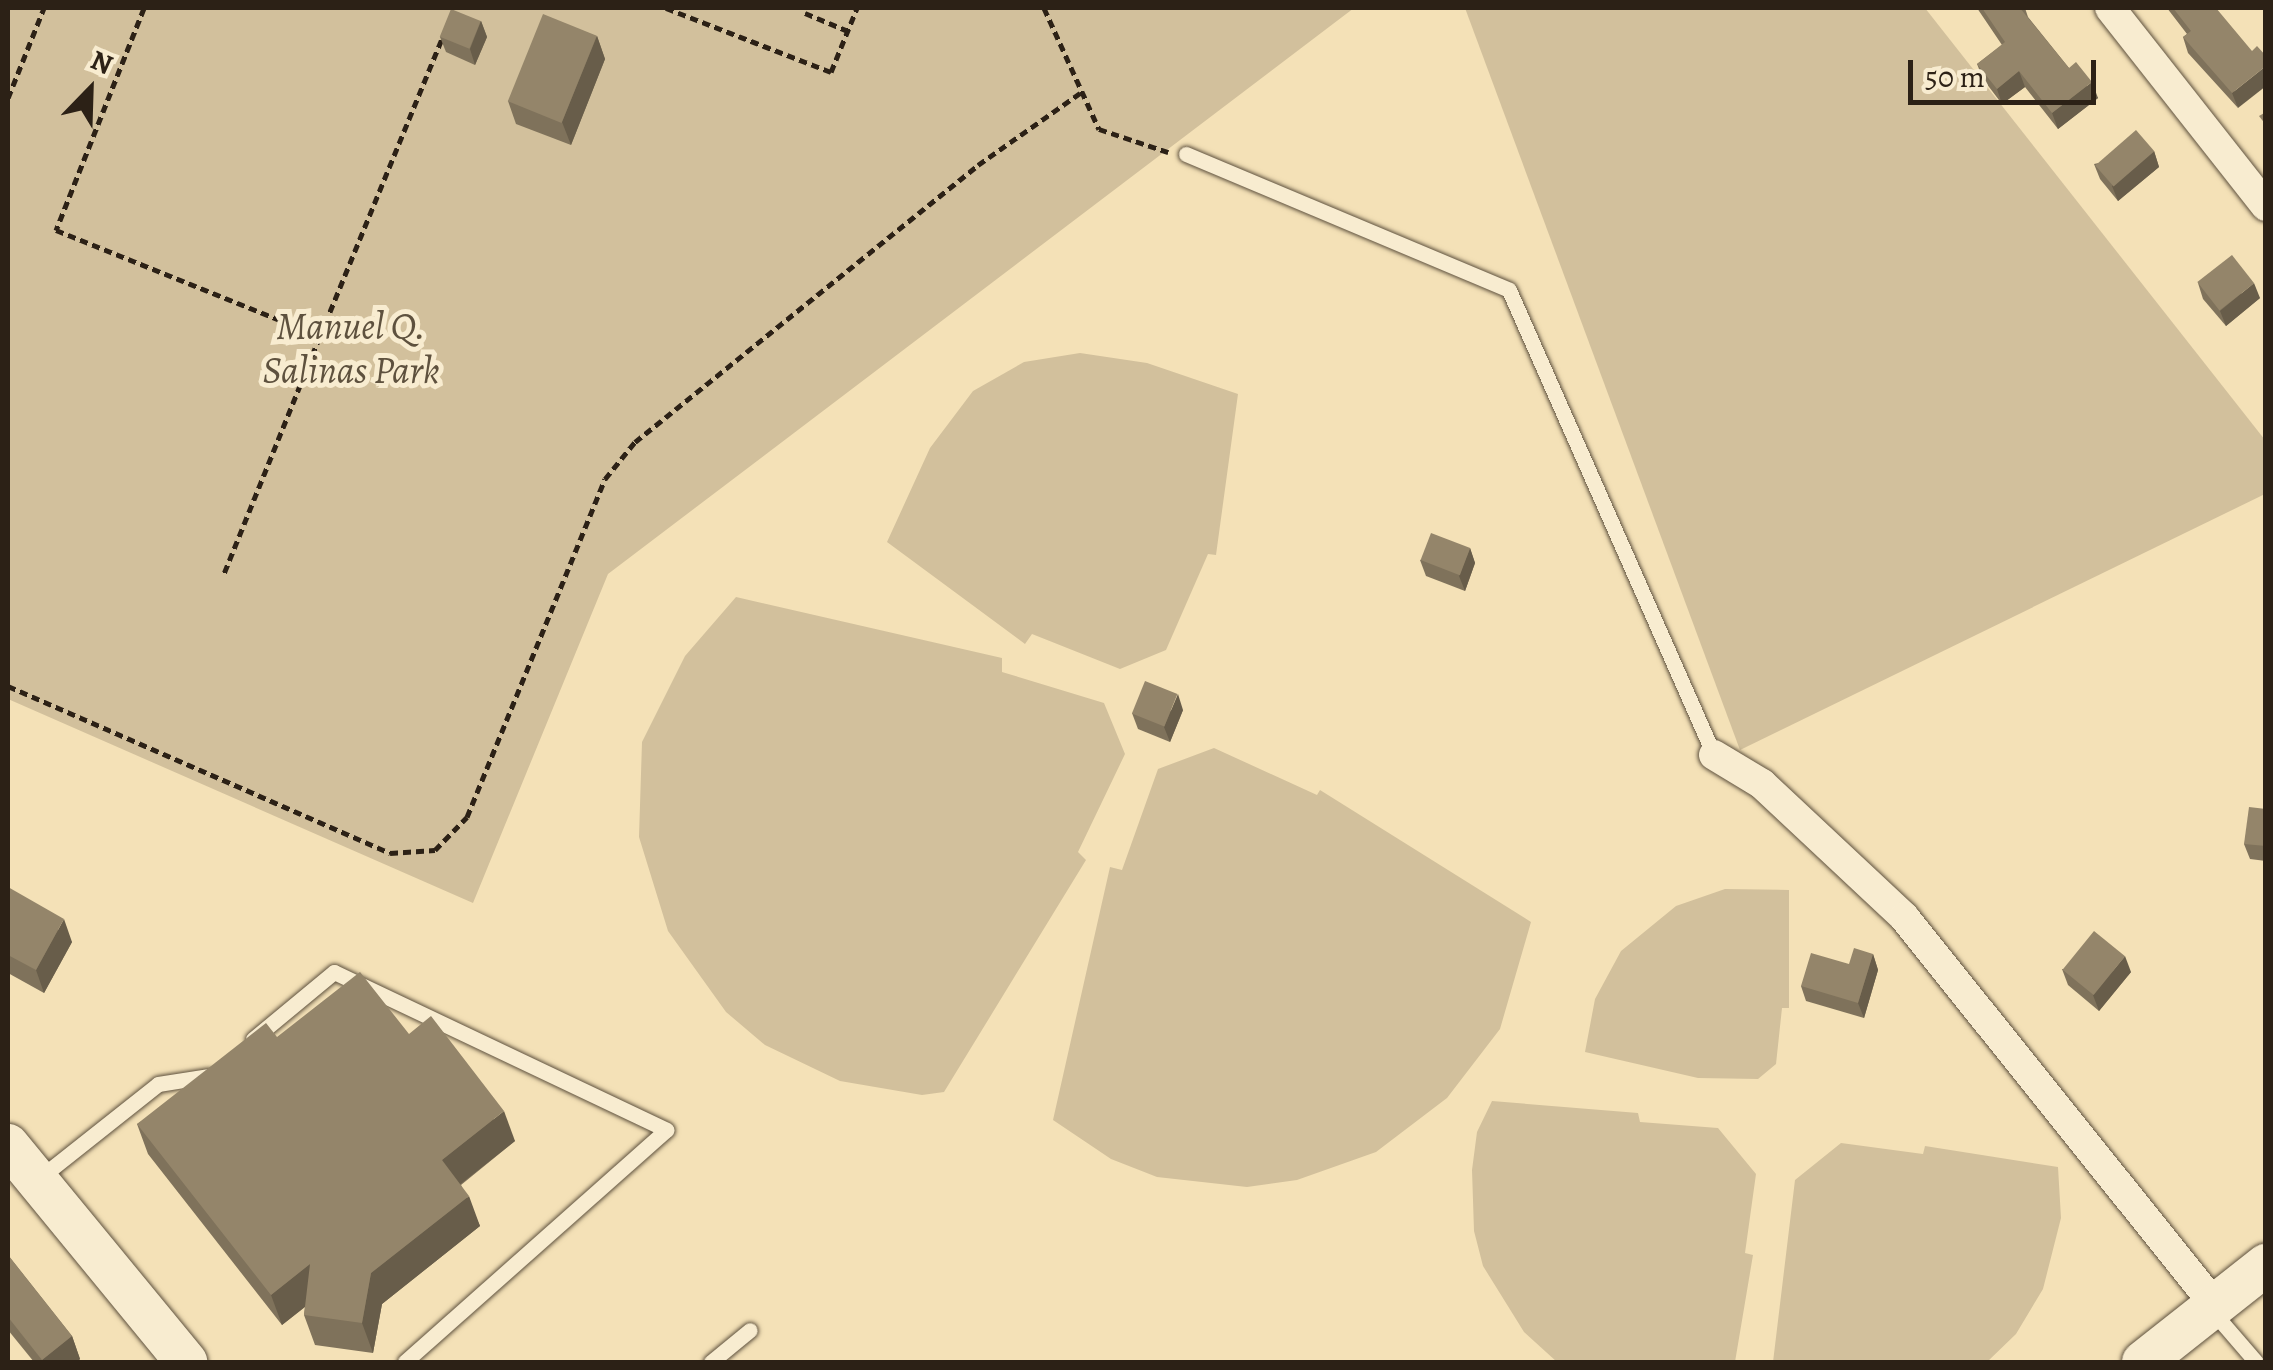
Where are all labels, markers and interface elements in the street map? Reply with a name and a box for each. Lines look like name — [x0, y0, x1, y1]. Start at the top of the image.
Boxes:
north arrow — [40, 40, 140, 140]
scale bar — [1913, 40, 2100, 102]
text: N — [85, 41, 119, 84]
text: 50 m — [1925, 57, 1985, 97]
park label: Manuel Q. Salinas Park — [262, 304, 440, 394]

